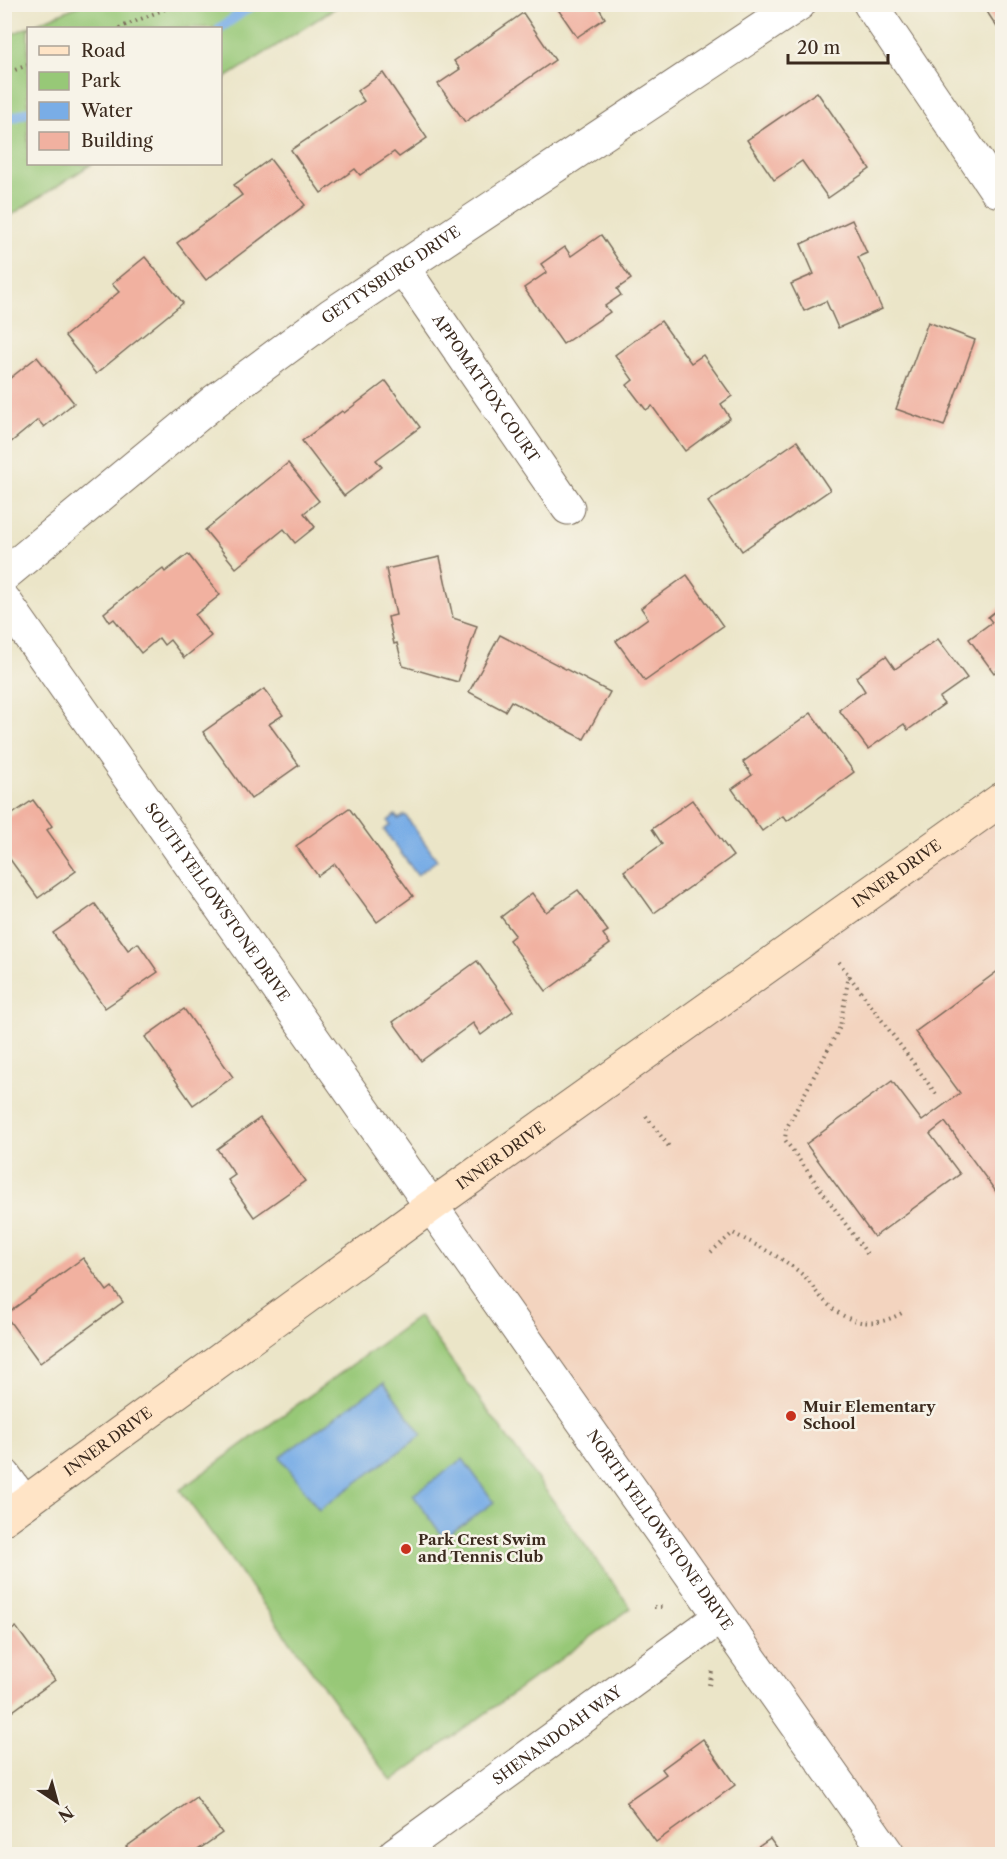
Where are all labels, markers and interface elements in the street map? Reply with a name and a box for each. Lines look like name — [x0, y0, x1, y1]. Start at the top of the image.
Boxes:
legend — [27, 27, 222, 165]
scale bar — [788, 27, 888, 65]
text: 20 m — [797, 37, 841, 59]
text: Road — [81, 40, 126, 62]
text: Park — [81, 70, 122, 92]
text: Water — [80, 100, 133, 122]
text: Building — [81, 130, 153, 152]
street label: GETTYSBURG DRIVE — [318, 222, 464, 328]
street label: APPOMATTOX COURT — [428, 309, 544, 466]
street label: SOUTH YELLOWSTONE DRIVE — [141, 799, 294, 1005]
street label: INNER DRIVE — [848, 835, 945, 912]
street label: INNER DRIVE — [453, 1117, 549, 1194]
place label: Muir Elementary School — [803, 1397, 936, 1433]
street label: INNER DRIVE — [60, 1403, 156, 1480]
marker: Muir Elementary School — [784, 1409, 798, 1423]
street label: NORTH YELLOWSTONE DRIVE — [583, 1426, 737, 1634]
place label: Park Crest Swim and Tennis Club — [418, 1530, 546, 1566]
marker: Park Crest Swim and Tennis Club — [399, 1542, 413, 1556]
street label: SHENANDOAH WAY — [489, 1681, 626, 1789]
north arrow — [27, 1772, 87, 1832]
text: N — [54, 1802, 77, 1826]

